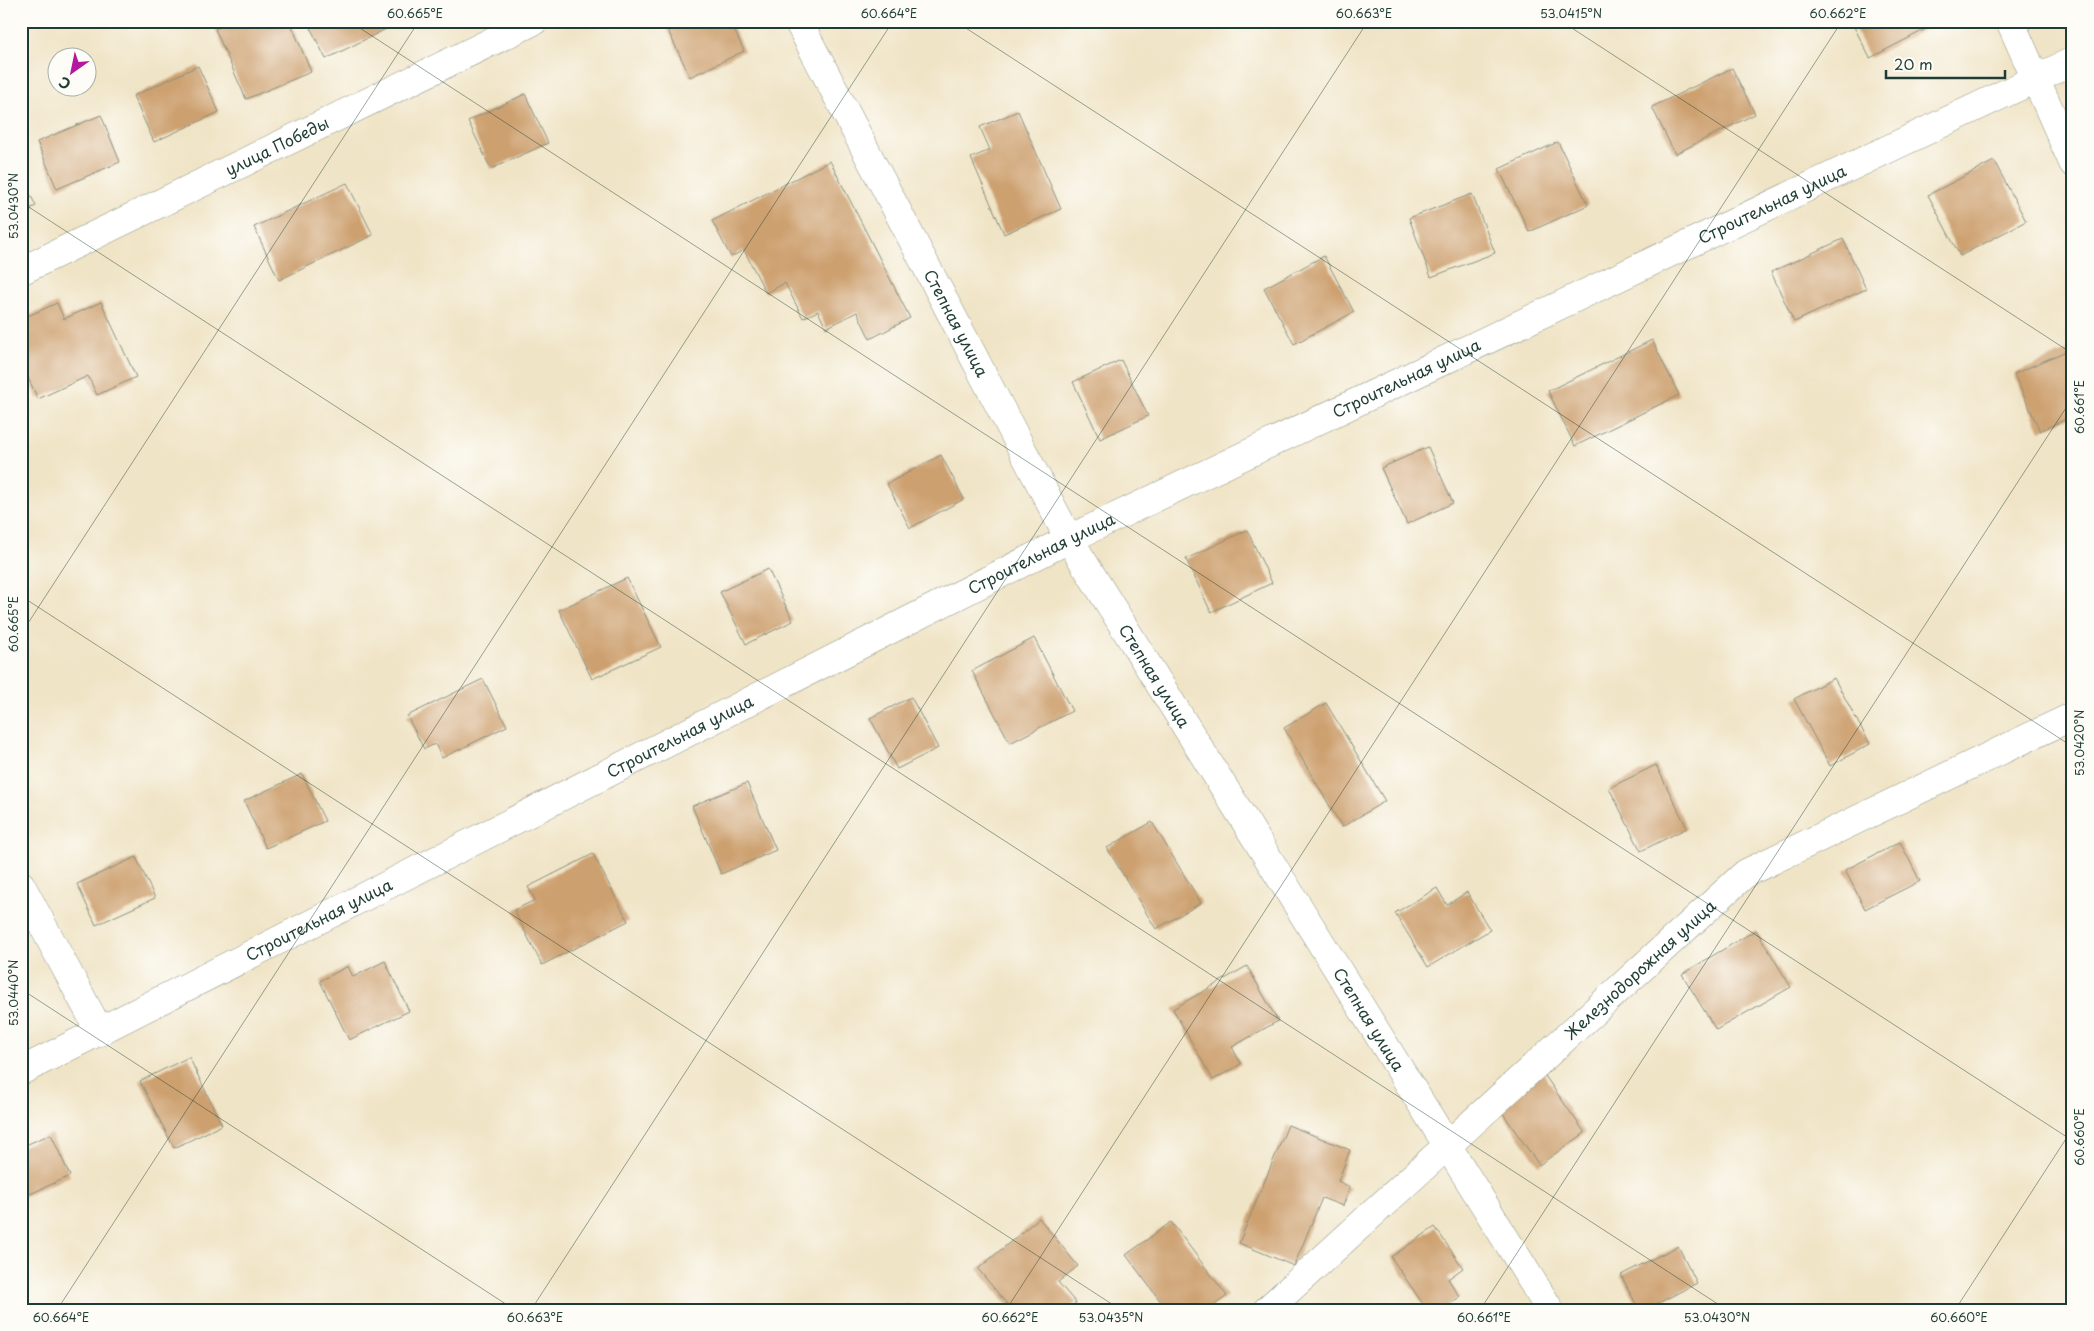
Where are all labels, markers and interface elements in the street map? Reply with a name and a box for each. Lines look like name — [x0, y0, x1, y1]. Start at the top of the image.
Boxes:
text: 60.665°E — [387, 4, 443, 22]
text: 60.664°E — [861, 4, 917, 22]
text: 60.663°E — [1336, 4, 1392, 22]
text: 53.0415°N — [1540, 4, 1602, 22]
text: 60.662°E — [1810, 4, 1866, 22]
north arrow — [48, 48, 98, 98]
scale bar — [1886, 48, 2005, 80]
text: 20 m — [1894, 52, 1933, 75]
text: С — [55, 72, 75, 95]
street label: улица Победы — [221, 110, 333, 181]
street label: Строительная улица — [1694, 158, 1850, 249]
text: 53.0430°N — [4, 173, 22, 239]
street label: Степная улица — [919, 265, 995, 381]
street label: Строительная улица — [1328, 332, 1484, 423]
text: 60.661°E — [2070, 380, 2088, 434]
street label: Строительная улица — [963, 506, 1118, 600]
text: 60.665°E — [4, 596, 22, 652]
street label: Степная улица — [1114, 619, 1197, 732]
street label: Строительная улица — [602, 688, 757, 783]
text: 53.0420°N — [2070, 710, 2088, 776]
street label: Строительная улица — [241, 872, 396, 966]
street label: Железнодорожная улица — [1558, 893, 1720, 1044]
text: 53.0440°N — [4, 960, 22, 1026]
street label: Степная улица — [1328, 962, 1411, 1076]
text: 60.660°E — [2070, 1108, 2088, 1166]
text: 60.664°E — [33, 1308, 89, 1326]
text: 60.663°E — [507, 1308, 563, 1326]
text: 60.662°E — [982, 1308, 1038, 1326]
text: 53.0435°N — [1079, 1308, 1143, 1326]
text: 60.661°E — [1457, 1308, 1511, 1326]
text: 53.0430°N — [1684, 1308, 1750, 1326]
text: 60.660°E — [1930, 1308, 1988, 1326]

